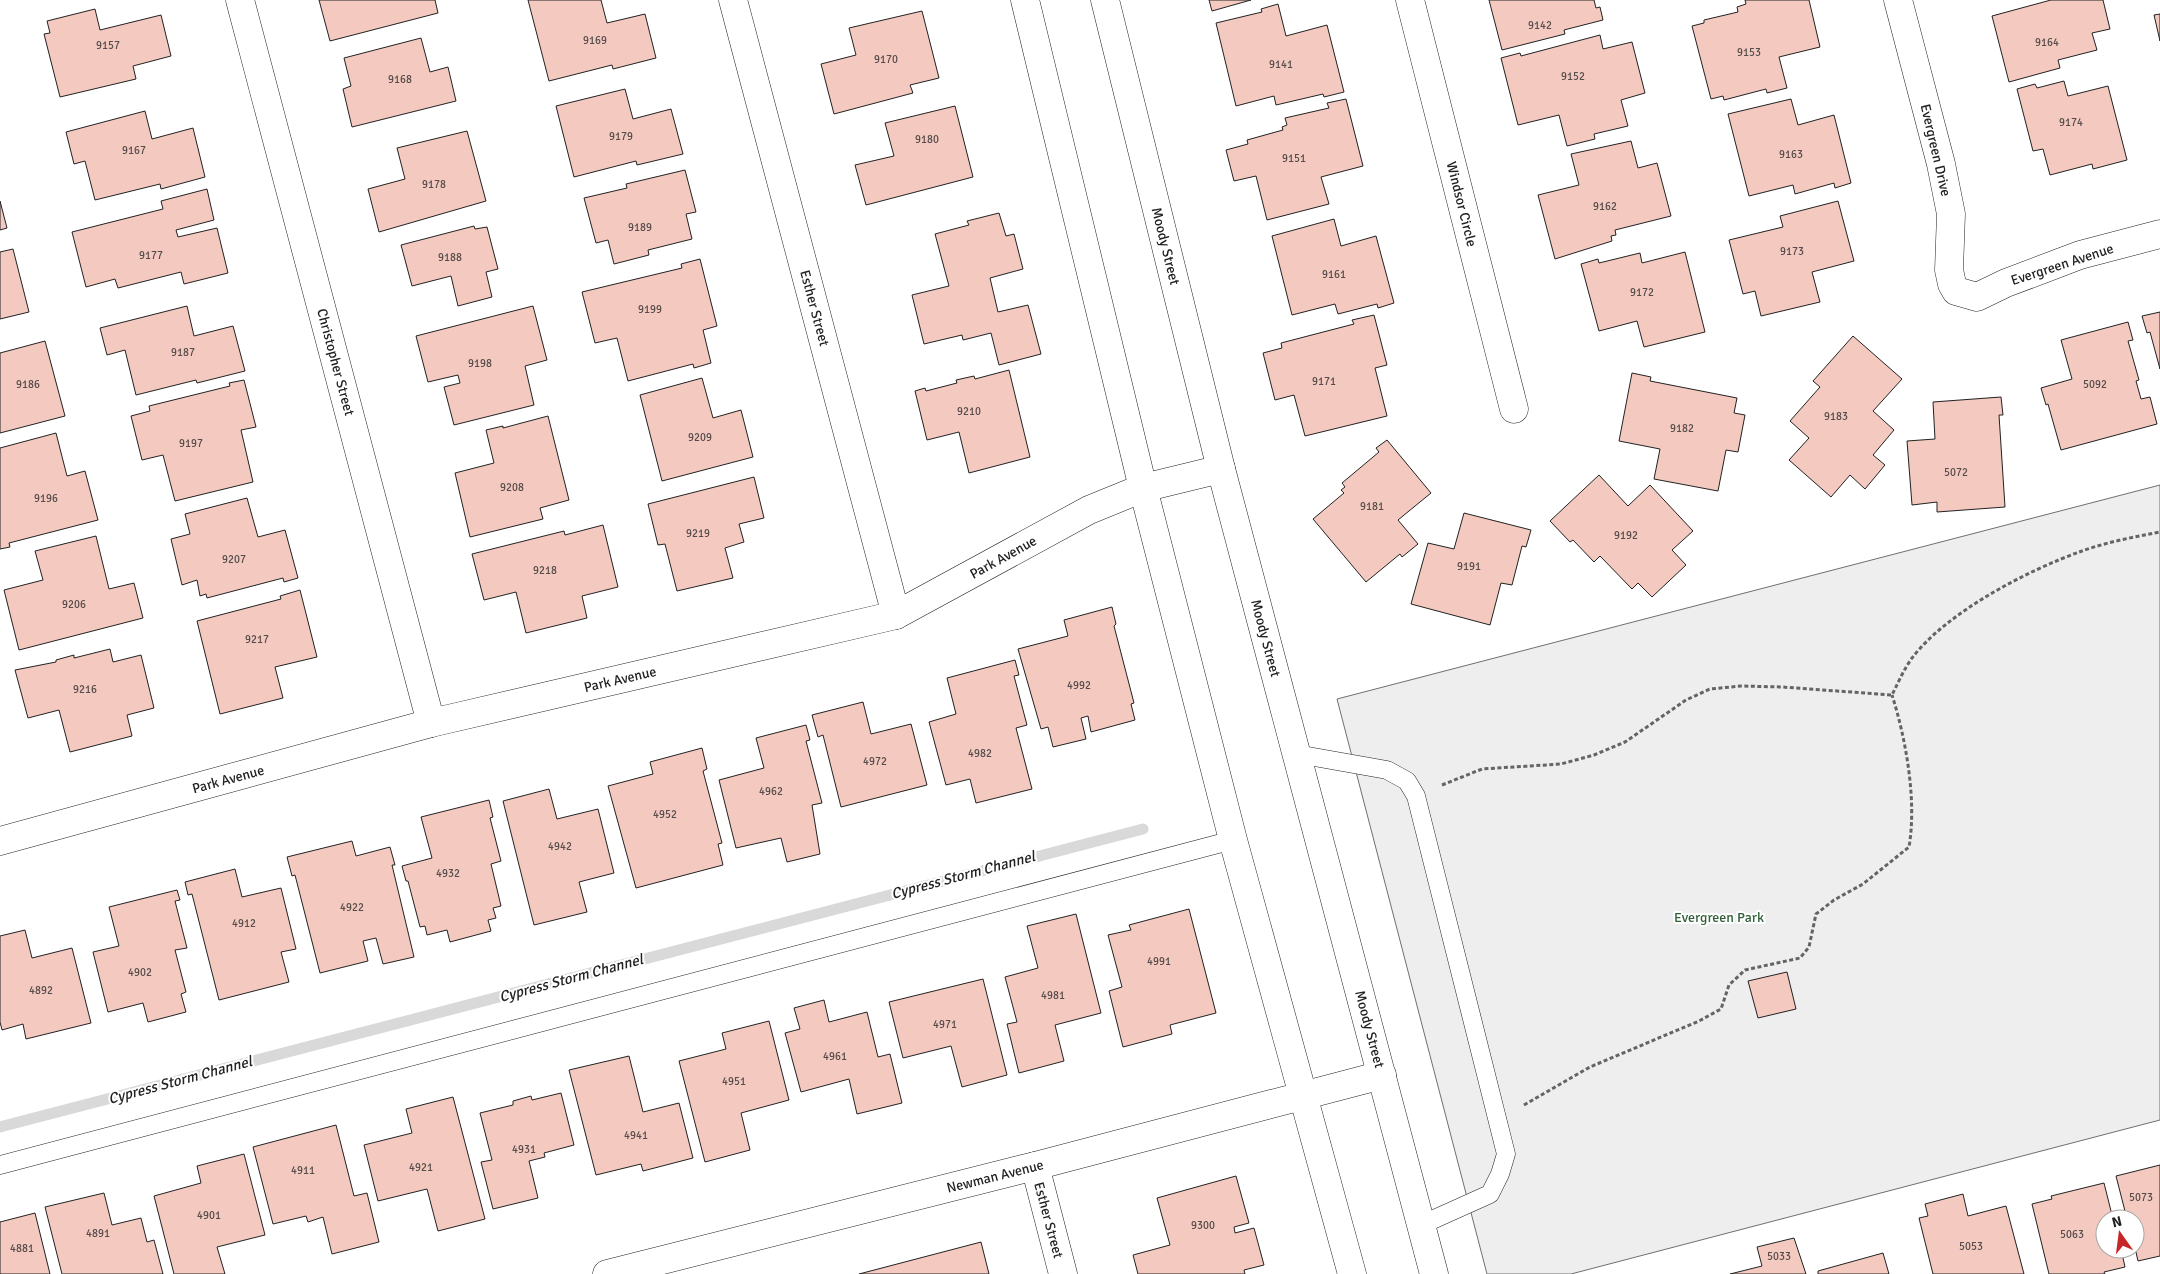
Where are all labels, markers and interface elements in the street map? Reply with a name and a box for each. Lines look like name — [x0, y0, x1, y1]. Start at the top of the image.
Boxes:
house number: 9142 — [1528, 19, 1552, 32]
house number: 9169 — [583, 34, 607, 47]
house number: 9164 — [2035, 36, 2059, 49]
house number: 9157 — [96, 39, 120, 52]
house number: 9153 — [1737, 46, 1761, 59]
house number: 9170 — [874, 53, 898, 66]
house number: 9141 — [1269, 58, 1293, 71]
house number: 9152 — [1561, 70, 1585, 83]
house number: 9168 — [388, 73, 412, 86]
street label: Evergreen Drive — [1917, 102, 1954, 198]
house number: 9174 — [2059, 116, 2083, 129]
house number: 9179 — [609, 130, 633, 143]
house number: 9180 — [915, 133, 939, 146]
house number: 9167 — [122, 144, 146, 157]
house number: 9163 — [1779, 148, 1803, 161]
house number: 9151 — [1282, 152, 1306, 165]
street label: Windsor Circle — [1443, 160, 1480, 248]
house number: 9178 — [422, 178, 446, 191]
house number: 9162 — [1593, 200, 1617, 213]
street label: Moody Street — [1148, 206, 1183, 287]
house number: 9189 — [628, 221, 652, 234]
street label: Evergreen Avenue — [2009, 240, 2116, 289]
house number: 9173 — [1780, 245, 1804, 258]
house number: 9177 — [139, 249, 163, 262]
house number: 9188 — [438, 251, 462, 264]
street label: Esther Street — [796, 268, 833, 348]
house number: 9161 — [1322, 268, 1346, 281]
house number: 9172 — [1630, 286, 1654, 299]
house number: 9199 — [638, 303, 662, 316]
street label: Christopher Street — [313, 307, 358, 418]
house number: 9187 — [171, 346, 195, 359]
house number: 9198 — [468, 357, 492, 370]
house number: 9171 — [1312, 375, 1336, 388]
house number: 9186 — [16, 378, 40, 391]
house number: 5092 — [2083, 378, 2107, 391]
house number: 9210 — [957, 405, 981, 418]
house number: 9183 — [1824, 410, 1848, 423]
house number: 9182 — [1670, 422, 1694, 435]
house number: 9209 — [688, 431, 712, 444]
house number: 9197 — [179, 437, 203, 450]
house number: 5072 — [1944, 466, 1968, 479]
house number: 9208 — [500, 481, 524, 494]
house number: 9196 — [34, 492, 58, 505]
house number: 9181 — [1360, 500, 1384, 513]
house number: 9219 — [686, 527, 710, 540]
house number: 9192 — [1614, 529, 1638, 542]
street label: Park Avenue — [967, 532, 1040, 583]
house number: 9207 — [222, 553, 246, 566]
house number: 9191 — [1457, 560, 1481, 573]
house number: 9218 — [533, 564, 557, 577]
house number: 9206 — [62, 598, 86, 611]
street label: Moody Street — [1247, 598, 1284, 679]
house number: 9217 — [245, 633, 269, 646]
street label: Park Avenue — [582, 663, 658, 696]
house number: 4992 — [1067, 679, 1091, 692]
house number: 9216 — [73, 683, 97, 696]
house number: 4982 — [968, 747, 992, 760]
house number: 4972 — [863, 755, 887, 768]
street label: Park Avenue — [190, 762, 266, 797]
house number: 4962 — [759, 785, 783, 798]
house number: 4952 — [653, 808, 677, 821]
house number: 4942 — [548, 840, 572, 853]
water label: Cypress Storm Channel — [889, 847, 1038, 903]
house number: 4932 — [436, 867, 460, 880]
house number: 4922 — [340, 901, 364, 914]
park label: Evergreen Park — [1674, 909, 1764, 926]
house number: 4912 — [232, 917, 256, 930]
water label: Cypress Storm Channel — [497, 950, 646, 1006]
house number: 4991 — [1147, 955, 1171, 968]
house number: 4902 — [128, 966, 152, 979]
house number: 4892 — [29, 984, 53, 997]
house number: 4981 — [1041, 989, 1065, 1002]
street label: Moody Street — [1351, 989, 1388, 1070]
house number: 4971 — [933, 1018, 957, 1031]
house number: 4961 — [823, 1050, 847, 1063]
water label: Cypress Storm Channel — [106, 1052, 255, 1108]
house number: 4951 — [722, 1075, 746, 1088]
house number: 4941 — [624, 1129, 648, 1142]
house number: 4931 — [512, 1143, 536, 1156]
street label: Newman Avenue — [945, 1156, 1045, 1197]
house number: 4921 — [409, 1161, 433, 1174]
house number: 4911 — [291, 1164, 315, 1177]
street label: Esther Street — [1030, 1180, 1067, 1260]
house number: 5073 — [2129, 1191, 2153, 1204]
house number: 4901 — [197, 1209, 221, 1222]
north arrow — [2095, 1209, 2145, 1259]
text: N — [2110, 1212, 2124, 1231]
house number: 9300 — [1191, 1219, 1215, 1232]
house number: 4891 — [86, 1227, 110, 1240]
house number: 5063 — [2060, 1228, 2084, 1241]
house number: 5053 — [1959, 1240, 1983, 1253]
house number: 4881 — [10, 1242, 34, 1255]
house number: 5033 — [1767, 1250, 1791, 1263]

